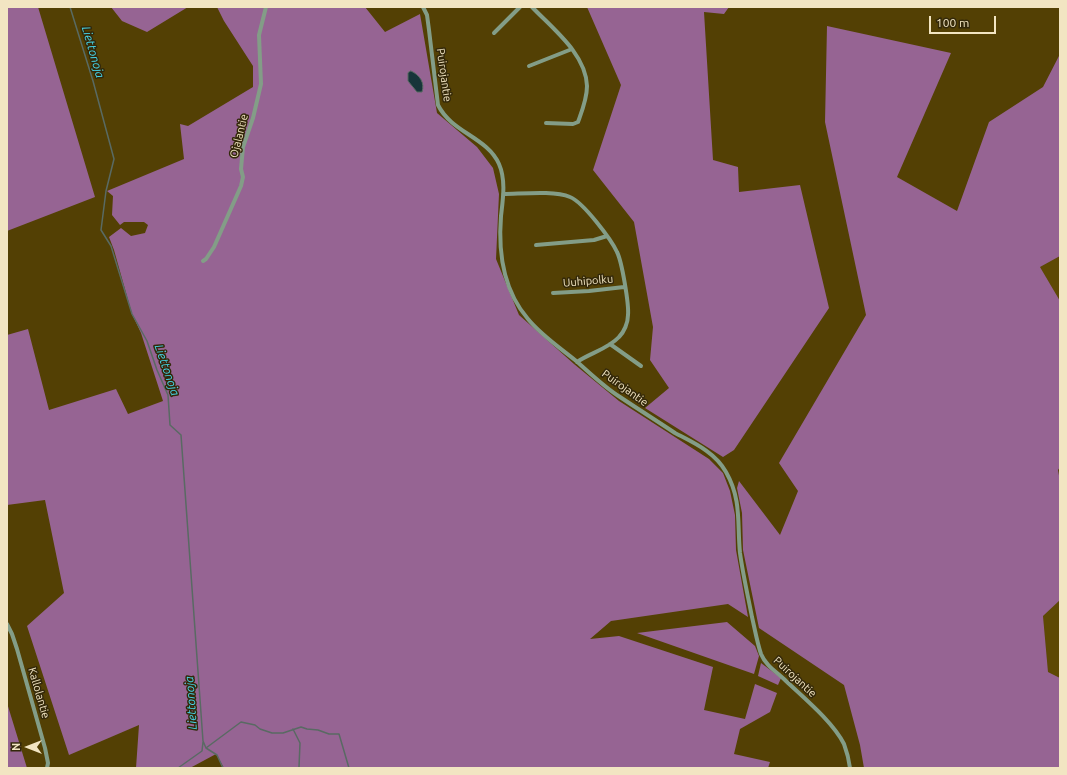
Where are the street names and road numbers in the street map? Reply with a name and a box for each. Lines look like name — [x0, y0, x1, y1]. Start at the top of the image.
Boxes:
street label: Puirojantie — [434, 47, 454, 103]
street label: Ojalantie — [227, 113, 251, 159]
street label: Uuhipolku — [562, 272, 614, 290]
street label: Puirojantie — [599, 367, 651, 409]
street label: Puirojantie — [771, 654, 819, 700]
street label: Kallolantie — [25, 666, 53, 720]

